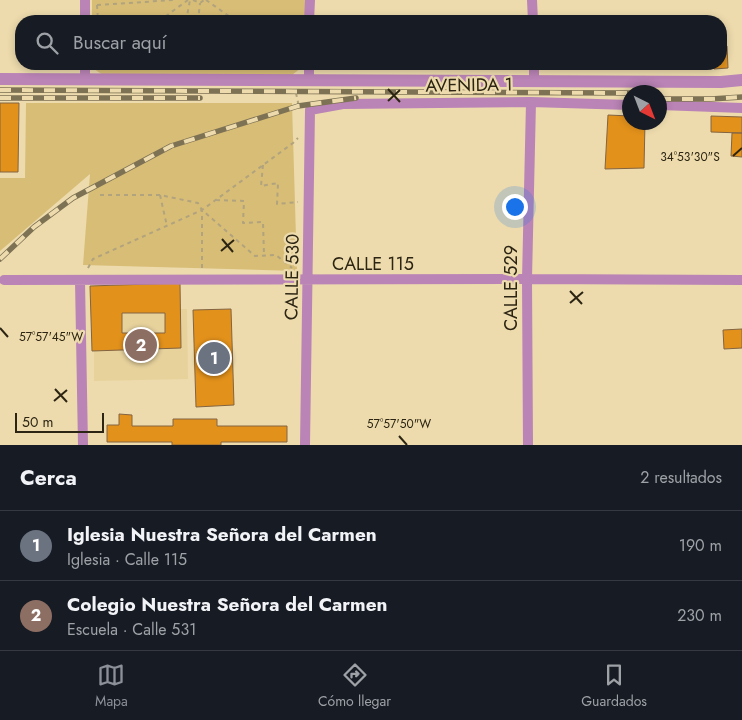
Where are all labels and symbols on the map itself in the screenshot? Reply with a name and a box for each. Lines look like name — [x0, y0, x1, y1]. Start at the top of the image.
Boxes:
street label: AVENIDA 1 — [425, 71, 513, 99]
north arrow — [622, 85, 667, 130]
text: 34°53'30"S — [660, 148, 720, 166]
your location — [502, 194, 528, 220]
street label: CALLE 530 — [278, 233, 306, 320]
street label: CALLE 529 — [498, 245, 524, 331]
street label: CALLE 115 — [332, 251, 414, 277]
pin: 2 — [125, 326, 157, 364]
text: 57°57'45"W — [19, 328, 83, 346]
pin: 1 — [198, 339, 230, 377]
scale bar — [15, 410, 104, 433]
text: 57°57'50"W — [367, 415, 431, 433]

